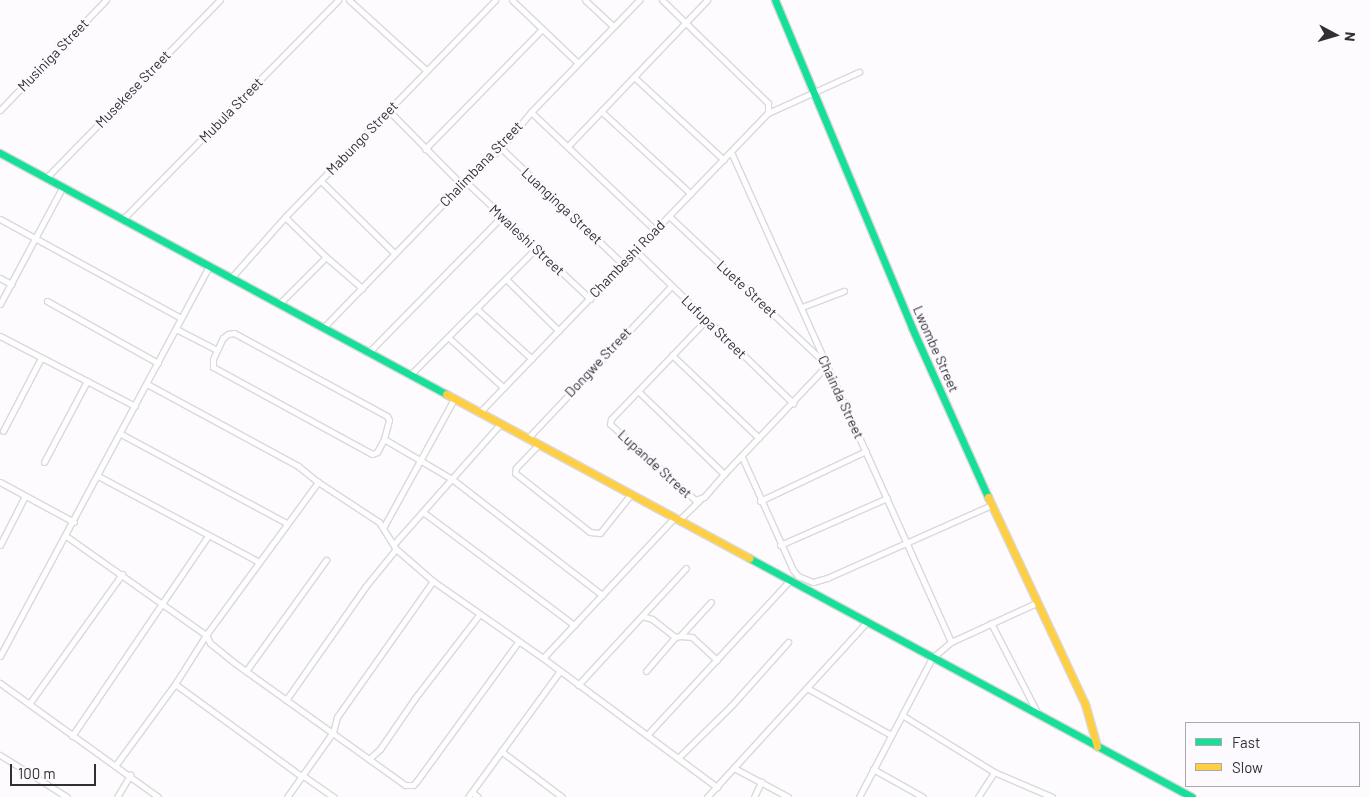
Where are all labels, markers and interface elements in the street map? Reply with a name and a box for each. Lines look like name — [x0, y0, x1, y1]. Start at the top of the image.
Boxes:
north arrow — [1310, 10, 1360, 60]
street label: Musiniga Street — [14, 15, 92, 95]
text: N — [1341, 31, 1359, 42]
street label: Musekese Street — [92, 47, 174, 131]
street label: Mubula Street — [196, 74, 266, 146]
street label: Mabungo Street — [323, 98, 401, 178]
street label: Chalimbana Street — [436, 118, 526, 210]
street label: Luanginga Street — [518, 164, 606, 248]
street label: Mwaleshi Street — [486, 201, 568, 279]
street label: Chambeshi Road — [586, 217, 668, 301]
street label: Luete Street — [713, 257, 781, 321]
street label: Lufupa Street — [678, 292, 750, 362]
street label: Lwombe Street — [909, 303, 963, 395]
street label: Dongwe Street — [561, 323, 635, 401]
street label: Chainda Street — [814, 353, 868, 441]
street label: Lupande Street — [614, 426, 696, 502]
legend — [1185, 722, 1360, 787]
text: Fast — [1232, 733, 1260, 751]
scale bar — [12, 754, 99, 786]
text: Slow — [1232, 758, 1263, 776]
text: 100 m — [18, 764, 56, 782]

